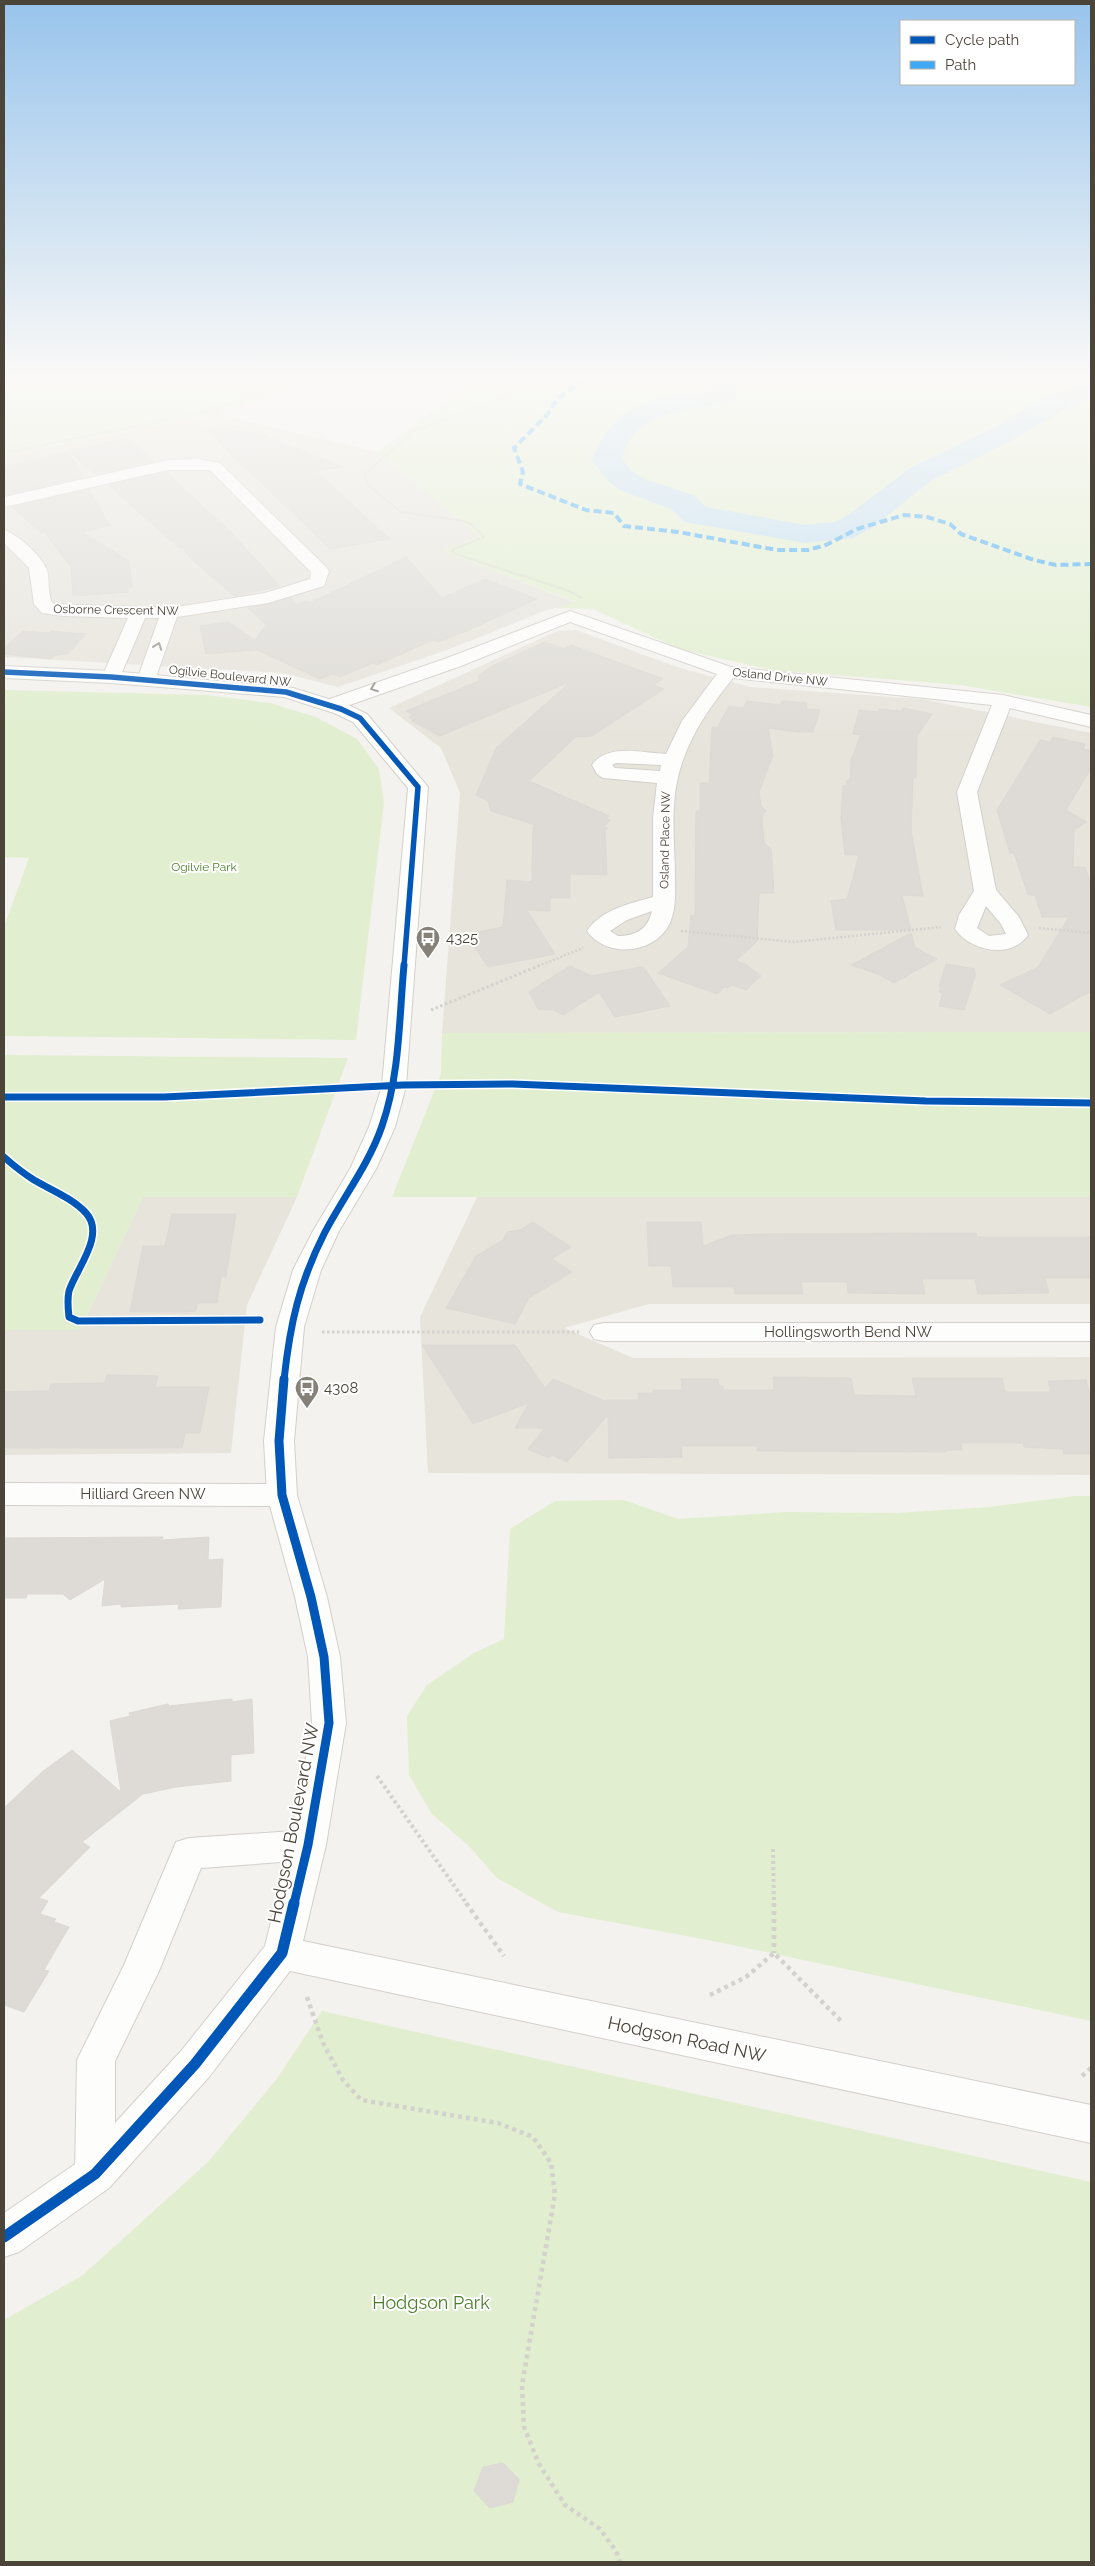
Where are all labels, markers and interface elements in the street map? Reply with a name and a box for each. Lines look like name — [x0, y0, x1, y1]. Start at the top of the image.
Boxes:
legend — [900, 20, 1075, 85]
text: Cycle path — [945, 31, 1019, 49]
text: Path — [945, 56, 976, 74]
street label: Osborne Crescent NW — [53, 602, 179, 618]
one-way arrow — [152, 643, 162, 651]
street label: Ogilvie Boulevard NW — [168, 663, 292, 689]
street label: Osland Drive NW — [732, 665, 829, 689]
one-way arrow — [371, 683, 379, 693]
street label: Osland Place NW — [657, 791, 673, 889]
park label: Ogilvie Park — [171, 860, 237, 874]
bus stop icon: 4325 — [415, 925, 441, 959]
place label: 4325 — [446, 929, 478, 947]
street label: Hollingsworth Bend NW — [764, 1323, 932, 1341]
bus stop icon: 4308 — [294, 1375, 320, 1409]
place label: 4308 — [324, 1379, 358, 1397]
street label: Hilliard Green NW — [80, 1485, 206, 1503]
street label: Hodgson Boulevard NW — [263, 1721, 323, 1925]
street label: Hodgson Road NW — [606, 2012, 768, 2066]
park label: Hodgson Park — [372, 2292, 490, 2313]

